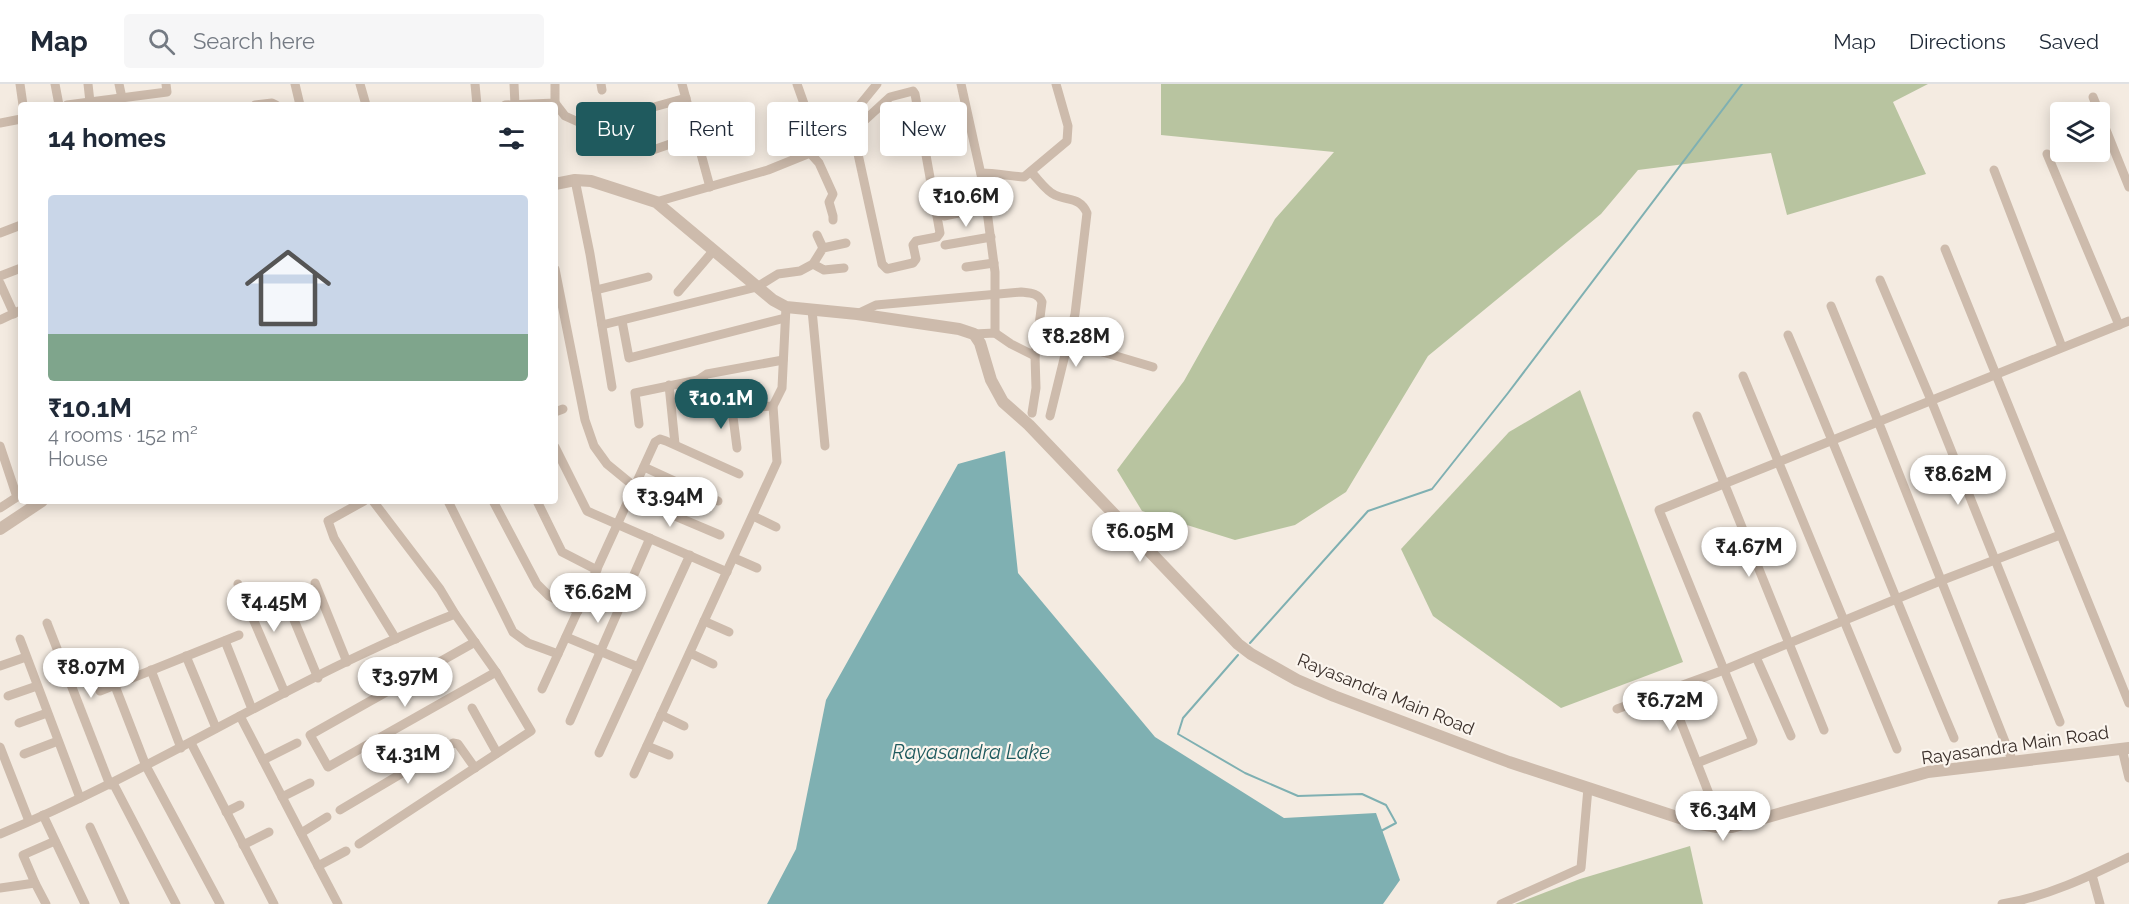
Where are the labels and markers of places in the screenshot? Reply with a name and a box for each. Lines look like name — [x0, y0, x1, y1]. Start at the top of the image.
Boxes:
pin: ₹10.6M — [917, 177, 1015, 228]
pin: ₹8.28M — [1027, 317, 1125, 368]
pin: ₹10.1M — [672, 379, 770, 430]
pin: ₹8.62M — [1909, 455, 2007, 506]
pin: ₹3.94M — [621, 477, 719, 528]
pin: ₹6.05M — [1091, 512, 1189, 563]
pin: ₹4.67M — [1700, 527, 1798, 578]
pin: ₹6.62M — [549, 573, 647, 624]
pin: ₹4.45M — [225, 582, 323, 633]
pin: ₹8.07M — [42, 648, 140, 699]
pin: ₹3.97M — [356, 657, 454, 708]
pin: ₹6.72M — [1621, 681, 1719, 732]
pin: ₹4.31M — [359, 734, 457, 785]
pin: ₹6.34M — [1674, 791, 1772, 842]

